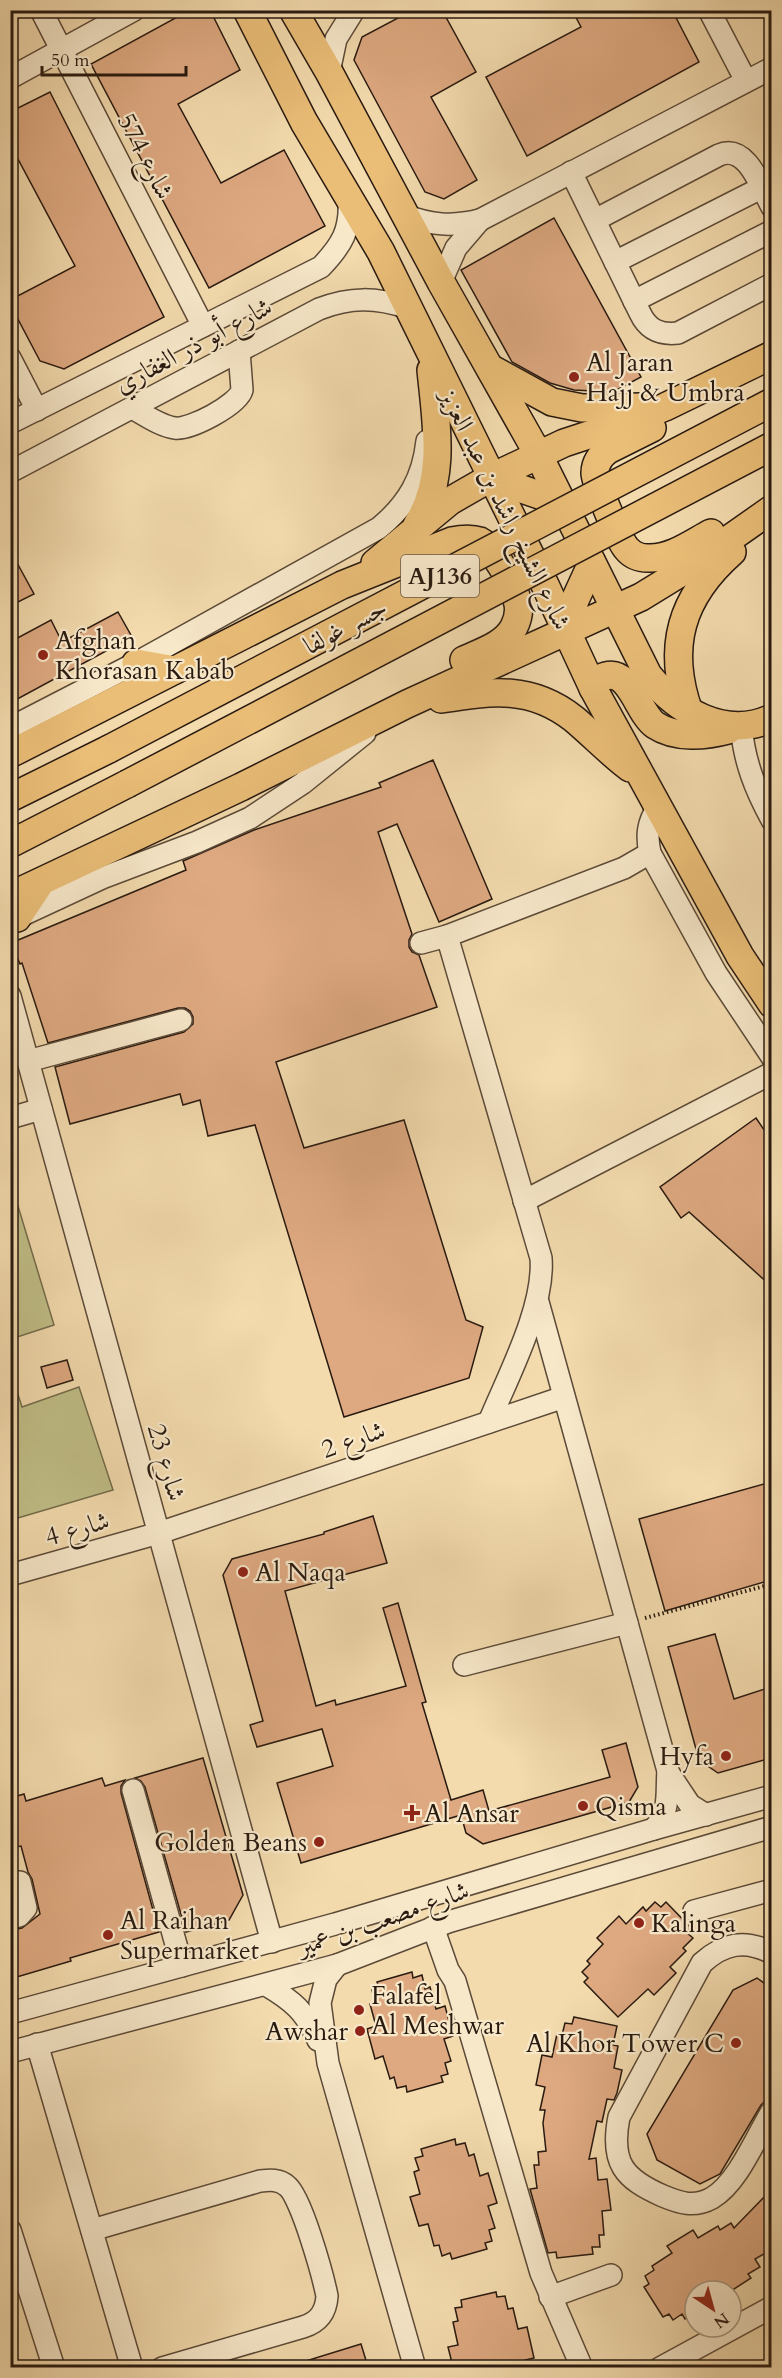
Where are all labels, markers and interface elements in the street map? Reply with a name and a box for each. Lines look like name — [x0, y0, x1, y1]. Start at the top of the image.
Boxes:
scale bar — [42, 39, 186, 77]
text: 50 m — [51, 48, 90, 73]
street label: شارع 574 — [105, 107, 182, 207]
street label: شارع أبو ذر الغفاري — [108, 289, 280, 405]
place label: Al Jaran Hajj & Umbra — [586, 345, 745, 410]
marker: Al Jaran Hajj & Umbra — [567, 370, 581, 384]
street label: شارع الشيخ راشد بن عبد العزيز — [425, 380, 579, 638]
road number: AJ136 — [401, 555, 479, 597]
street label: جسر غولفا — [297, 590, 393, 663]
place label: Afghan Khorasan Kabab — [55, 623, 235, 688]
marker: Afghan Khorasan Kabab — [36, 648, 50, 662]
street label: شارع 2 — [317, 1412, 391, 1470]
street label: شارع 23 — [135, 1419, 194, 1506]
street label: شارع 4 — [41, 1503, 115, 1558]
place label: Al Naqa — [255, 1555, 346, 1590]
marker: Al Naqa — [236, 1565, 250, 1579]
place label: Hyfa — [659, 1739, 714, 1774]
marker: Hyfa — [719, 1749, 733, 1763]
place label: Qisma — [595, 1789, 667, 1824]
place label: Al Ansar — [424, 1796, 519, 1831]
marker: Qisma — [576, 1799, 590, 1813]
marker: Al Ansar — [405, 1806, 419, 1820]
place label: Golden Beans — [154, 1825, 307, 1860]
marker: Golden Beans — [312, 1835, 326, 1849]
street label: شارع مصعب بن عمير — [290, 1873, 475, 1969]
place label: Al Raihan Supermarket — [120, 1903, 259, 1968]
place label: Kalinga — [651, 1906, 736, 1941]
marker: Kalinga — [632, 1916, 646, 1930]
marker: Al Raihan Supermarket — [101, 1928, 115, 1942]
place label: Falafel Al Meshwar — [371, 1978, 504, 2043]
marker: Falafel Al Meshwar — [352, 2003, 366, 2017]
place label: Awshar — [265, 2014, 349, 2049]
marker: Awshar — [353, 2024, 367, 2038]
place label: Al Khor Tower C — [526, 2026, 724, 2061]
marker: Al Khor Tower C — [729, 2036, 743, 2050]
north arrow — [683, 2279, 743, 2339]
text: N — [709, 2307, 733, 2333]

